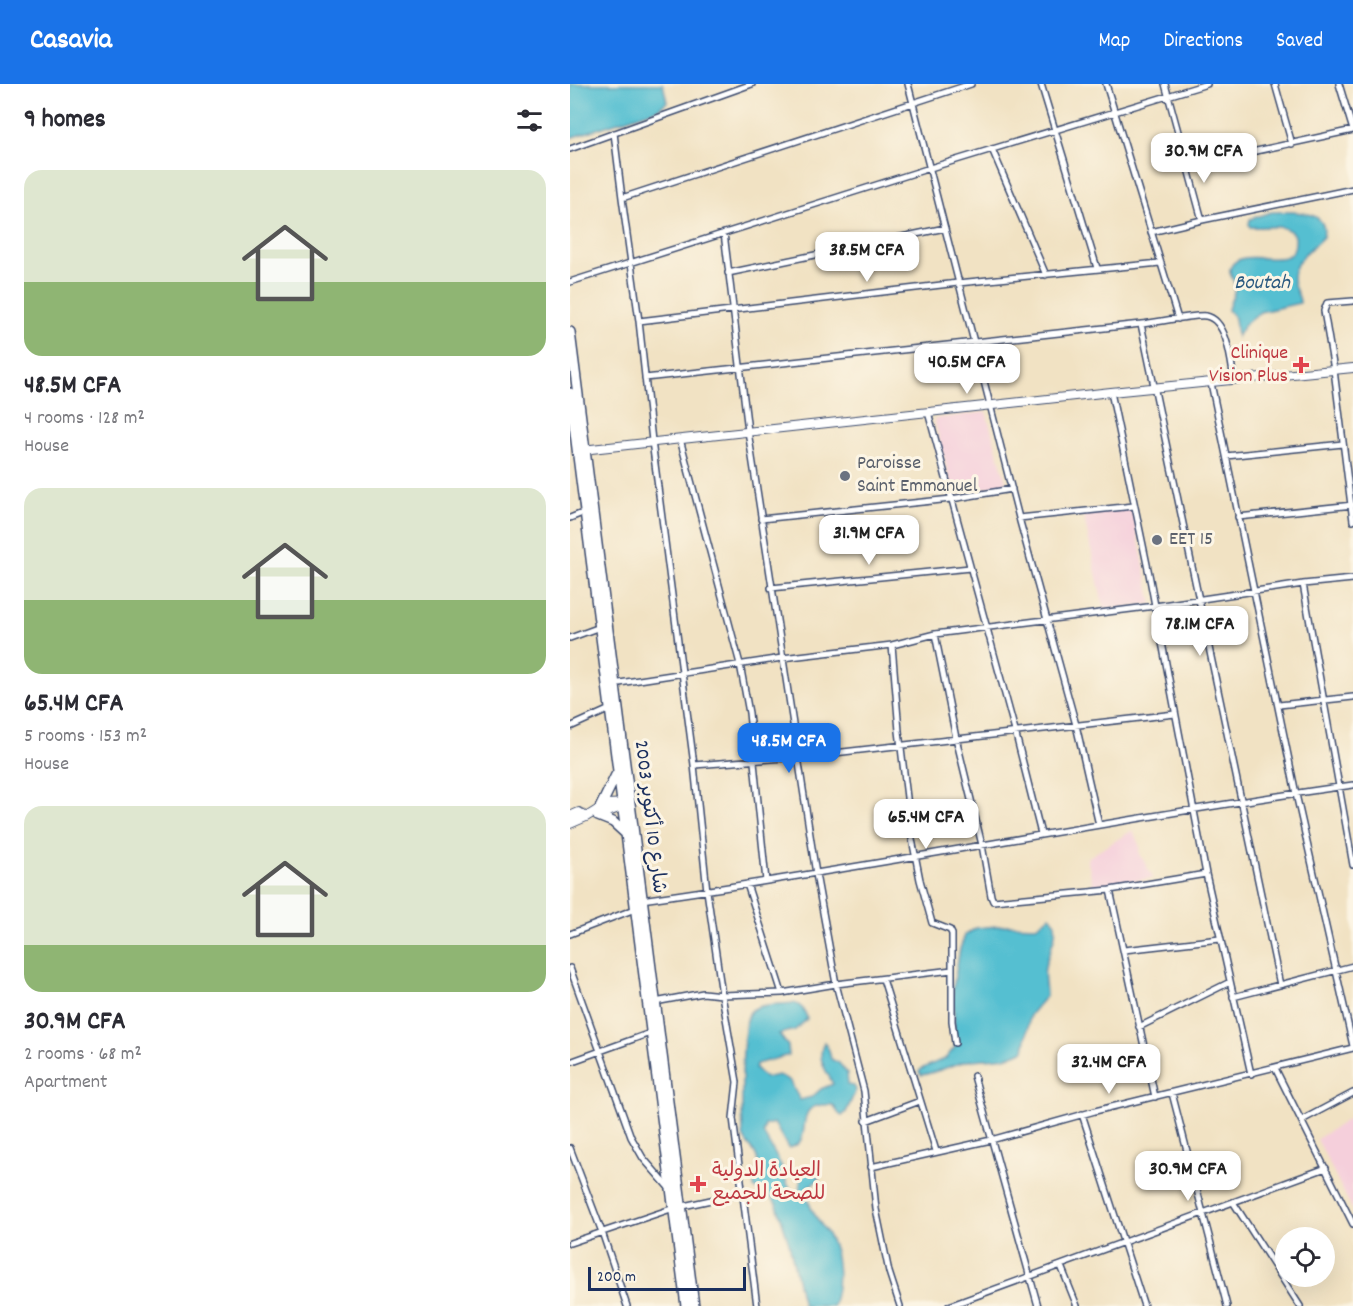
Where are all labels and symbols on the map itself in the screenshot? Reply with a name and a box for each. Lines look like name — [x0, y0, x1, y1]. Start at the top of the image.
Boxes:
pin: 30.9M CFA — [1135, 133, 1273, 184]
pin: 38.5M CFA — [798, 232, 936, 283]
water label: Boutah — [1234, 269, 1291, 299]
place label: Clinique Vision Plus — [1209, 340, 1288, 391]
pin: 40.5M CFA — [898, 344, 1036, 395]
marker: Clinique Vision Plus — [1292, 356, 1310, 374]
place label: Paroisse Saint Emmanuel — [857, 450, 978, 501]
marker: Paroisse Saint Emmanuel — [838, 469, 852, 483]
pin: 31.9M CFA — [800, 515, 938, 566]
place label: EET 15 — [1169, 526, 1213, 554]
marker: EET 15 — [1150, 533, 1164, 547]
pin: 78.1M CFA — [1131, 606, 1269, 657]
pin: 48.5M CFA — [720, 723, 858, 774]
street label: شارع 10 أكتوبر 2003 — [626, 739, 672, 895]
pin: 65.4M CFA — [857, 799, 995, 850]
pin: 32.4M CFA — [1040, 1044, 1178, 1095]
pin: 30.9M CFA — [1119, 1151, 1257, 1202]
place label: العيادة الدولية للصحة للجميع — [712, 1158, 825, 1209]
marker: العيادة الدولية للصحة للجميع — [689, 1175, 707, 1193]
scale bar — [588, 1264, 746, 1292]

